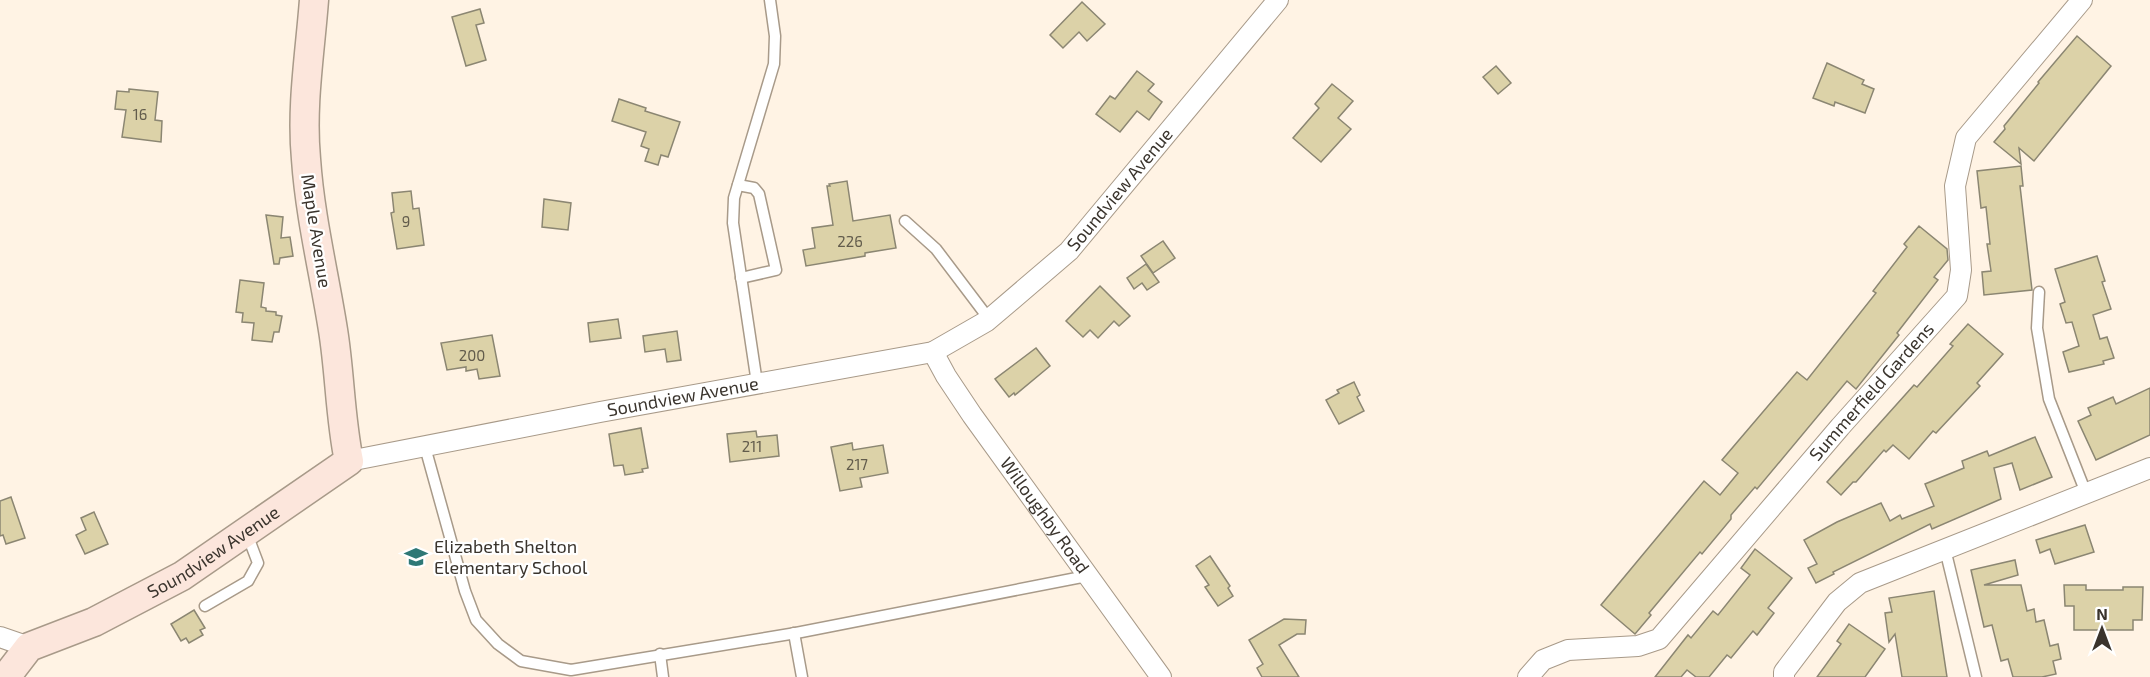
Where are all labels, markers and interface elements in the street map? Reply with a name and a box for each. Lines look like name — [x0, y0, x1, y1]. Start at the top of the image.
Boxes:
house number: 16 — [133, 105, 147, 123]
street label: Soundview Avenue — [1062, 123, 1177, 255]
street label: Maple Avenue — [297, 172, 337, 289]
house number: 9 — [402, 212, 410, 230]
house number: 226 — [837, 232, 863, 250]
street label: Summerfield Gardens — [1804, 318, 1938, 465]
house number: 200 — [459, 346, 485, 364]
street label: Soundview Avenue — [605, 372, 760, 421]
house number: 211 — [742, 437, 762, 455]
street label: Willoughby Road — [996, 452, 1095, 577]
house number: 217 — [846, 455, 868, 473]
street label: Soundview Avenue — [143, 500, 283, 602]
place label: Elizabeth Shelton Elementary School — [434, 535, 588, 578]
school or university icon: Elizabeth Shelton Elementary School — [403, 544, 429, 570]
north arrow — [2072, 599, 2132, 659]
text: N — [2096, 604, 2108, 623]

